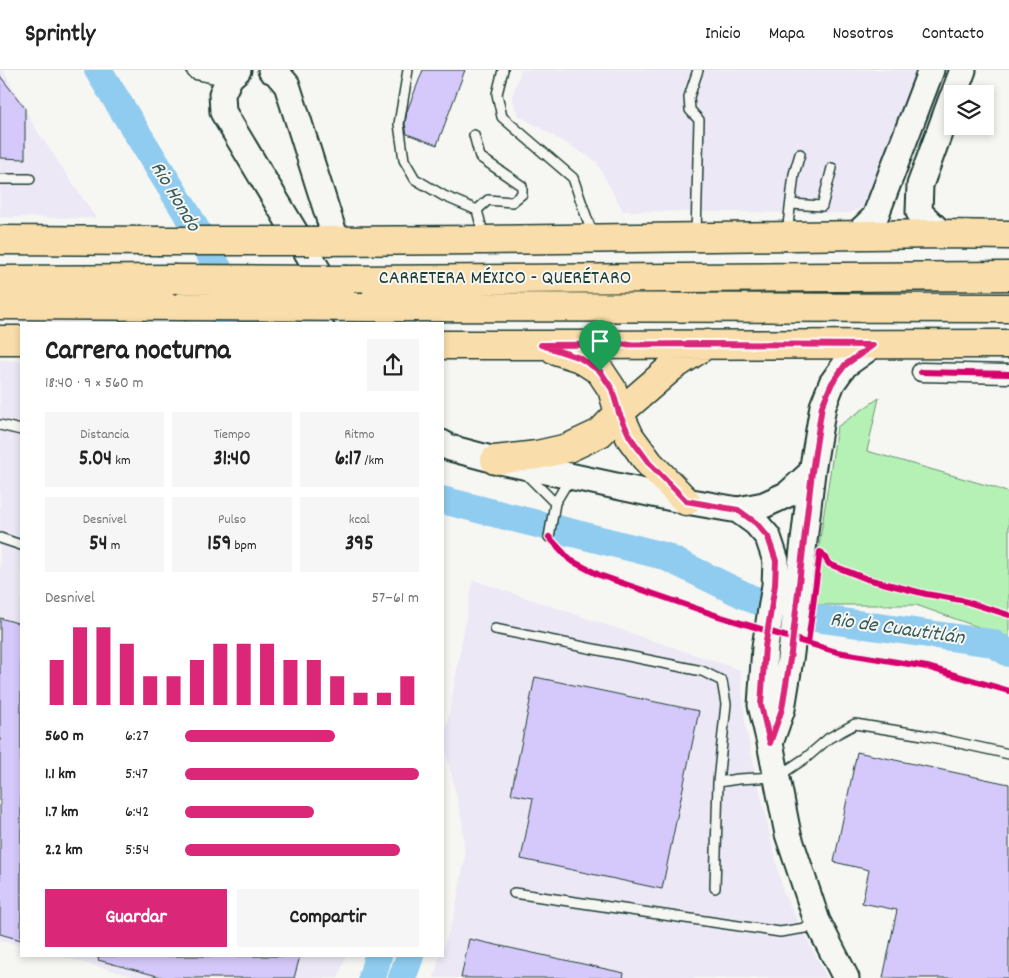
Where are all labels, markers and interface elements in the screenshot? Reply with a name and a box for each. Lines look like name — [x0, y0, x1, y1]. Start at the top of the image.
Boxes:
text: Sprintly — [25, 18, 95, 52]
text: Inicio — [705, 22, 741, 47]
text: Mapa — [769, 22, 804, 47]
text: Nosotros — [832, 22, 894, 47]
text: Contacto — [922, 22, 984, 47]
map controls — [944, 85, 994, 135]
button: layers — [944, 85, 994, 135]
water label: Rio Hondo — [141, 156, 208, 239]
street label: CARRETERA MÉXICO - QUERÉTARO — [379, 265, 631, 293]
pin — [579, 320, 621, 371]
icon: arrive — [586, 327, 614, 355]
text: Carrera nocturna — [45, 333, 231, 373]
button: share — [367, 339, 419, 391]
text: 18:40 · 9 × 560 m — [45, 372, 143, 395]
text: Distancia — [80, 425, 129, 445]
text: Tiempo — [214, 425, 250, 445]
text: Ritmo — [344, 425, 375, 445]
text: 5.04 — [79, 445, 112, 475]
text: 31:40 — [213, 445, 251, 475]
text: 6:17 — [335, 445, 361, 475]
text: km — [112, 451, 131, 471]
text: /km — [361, 451, 384, 471]
text: Desnivel — [83, 510, 126, 530]
text: Pulso — [218, 510, 246, 530]
text: kcal — [349, 510, 370, 530]
text: 54 — [89, 530, 107, 560]
text: 159 — [207, 530, 231, 560]
text: 395 — [345, 530, 374, 560]
text: m — [107, 536, 120, 556]
text: bpm — [231, 536, 257, 556]
text: Desnivel — [45, 587, 95, 610]
text: 57–61 m — [372, 587, 419, 610]
water label: Rio de Cuautitlán — [828, 606, 967, 654]
text: 560 m — [45, 725, 84, 748]
text: 6:27 — [125, 725, 149, 748]
text: 1.1 km — [45, 763, 76, 786]
text: 5:47 — [125, 763, 148, 786]
text: 1.7 km — [45, 801, 79, 824]
text: 6:42 — [125, 801, 149, 824]
text: 2.2 km — [45, 839, 83, 862]
text: 5:54 — [125, 839, 149, 862]
button: Guardar — [45, 889, 227, 947]
button: Compartir — [237, 889, 419, 947]

